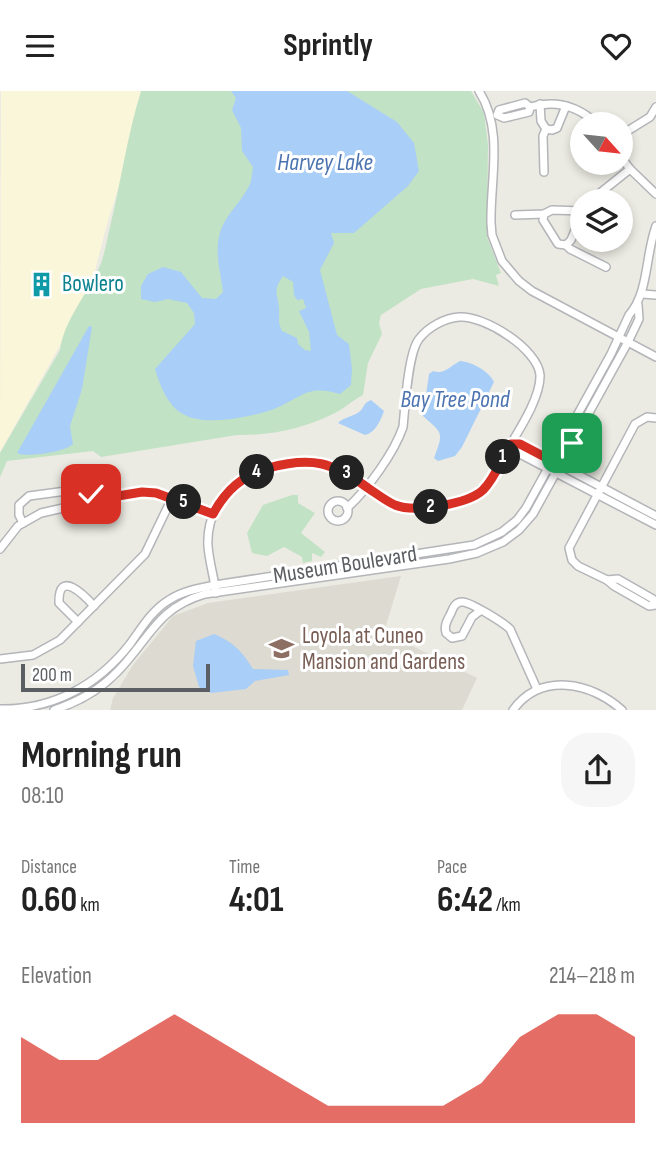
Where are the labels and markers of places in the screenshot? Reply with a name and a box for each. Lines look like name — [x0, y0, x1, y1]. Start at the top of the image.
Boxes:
building icon: Bowlero — [28, 270, 56, 298]
place label: Bowlero — [62, 270, 124, 298]
pin — [542, 413, 602, 473]
pin: 1 — [486, 439, 520, 475]
pin: 4 — [240, 455, 274, 489]
pin: 3 — [330, 455, 364, 491]
pin — [61, 464, 121, 524]
pin: 5 — [166, 485, 202, 519]
pin: 2 — [414, 489, 448, 525]
place label: Loyola at Cuneo Mansion and Gardens — [302, 622, 465, 676]
school or university icon: Loyola at Cuneo Mansion and Gardens — [268, 635, 296, 663]

